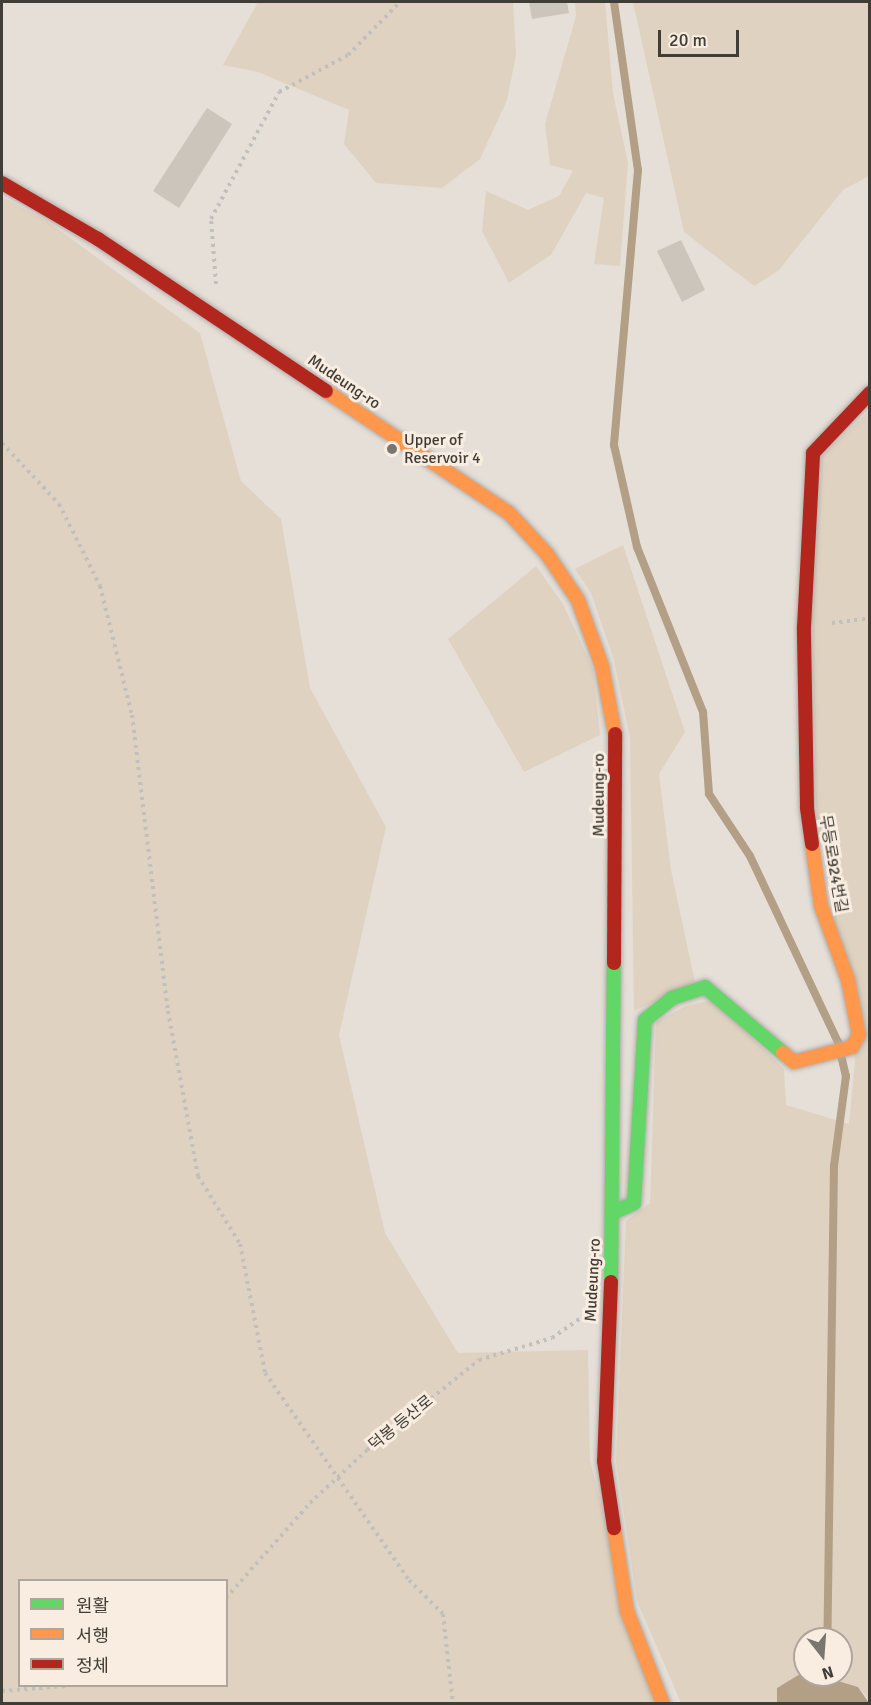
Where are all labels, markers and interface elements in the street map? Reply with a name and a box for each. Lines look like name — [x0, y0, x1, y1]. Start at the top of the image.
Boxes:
scale bar — [661, 18, 742, 56]
text: 20 m — [669, 29, 707, 51]
street label: Mudeung-ro — [304, 351, 384, 413]
place label: Upper of Reservoir 4 — [404, 430, 481, 468]
marker: Upper of Reservoir 4 — [385, 442, 399, 456]
street label: Mudeung-ro — [589, 753, 609, 837]
street label: 무등로924번길 — [815, 813, 851, 915]
street label: Mudeung-ro — [581, 1238, 605, 1322]
street label: 덕봉 등산로 — [365, 1391, 437, 1455]
legend — [18, 1579, 228, 1687]
text: 원활 — [76, 1595, 109, 1617]
text: 서행 — [76, 1625, 109, 1647]
north arrow — [793, 1627, 853, 1687]
text: 정체 — [76, 1655, 109, 1677]
text: N — [819, 1661, 836, 1683]

